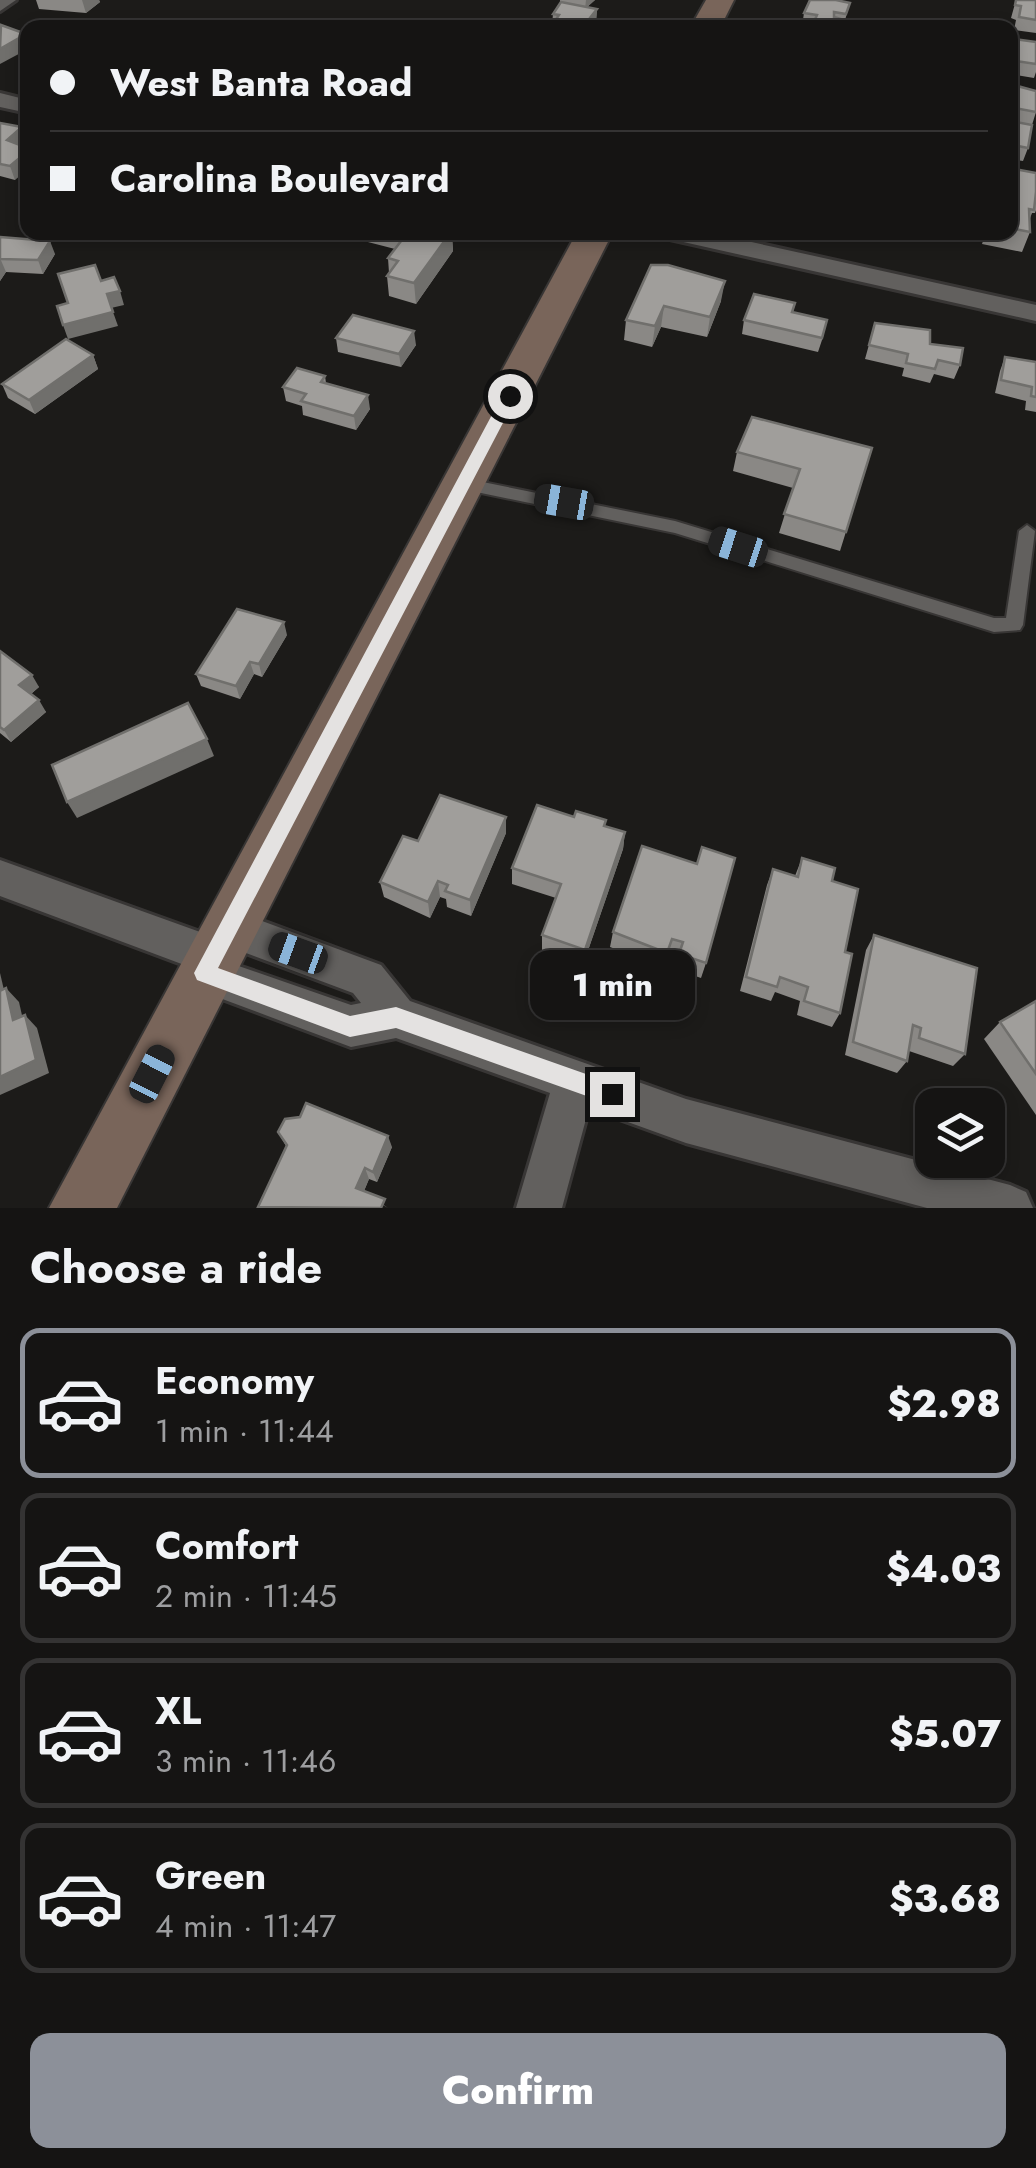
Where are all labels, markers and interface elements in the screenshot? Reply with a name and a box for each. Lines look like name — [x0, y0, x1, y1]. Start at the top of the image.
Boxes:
text: West Banta Road — [110, 55, 412, 110]
text: Carolina Boulevard — [110, 151, 450, 206]
route start — [488, 374, 533, 419]
car — [532, 482, 596, 522]
car — [705, 523, 771, 571]
car — [265, 929, 331, 977]
callout: 1 min — [530, 949, 694, 1019]
text: 1 min — [572, 962, 653, 1008]
car — [125, 1040, 179, 1108]
route end — [590, 1072, 635, 1117]
map controls — [915, 1088, 1005, 1178]
button: layers — [915, 1088, 1005, 1178]
text: Choose a ride — [30, 1235, 322, 1300]
text: Economy — [155, 1353, 314, 1408]
icon: car — [35, 1358, 125, 1448]
text: $2.98 — [887, 1376, 1001, 1431]
text: 1 min · 11:44 — [155, 1408, 334, 1454]
text: Comfort — [155, 1518, 298, 1573]
icon: car — [35, 1523, 125, 1613]
text: $4.03 — [886, 1541, 1001, 1596]
text: 2 min · 11:45 — [155, 1573, 337, 1619]
text: XL — [155, 1683, 201, 1738]
icon: car — [35, 1688, 125, 1778]
text: $5.07 — [889, 1706, 1001, 1761]
text: 3 min · 11:46 — [155, 1738, 336, 1784]
text: Green — [155, 1848, 266, 1903]
icon: car — [35, 1853, 125, 1943]
text: $3.68 — [889, 1871, 1001, 1926]
text: 4 min · 11:47 — [155, 1903, 336, 1949]
button: Confirm — [30, 2033, 1006, 2148]

